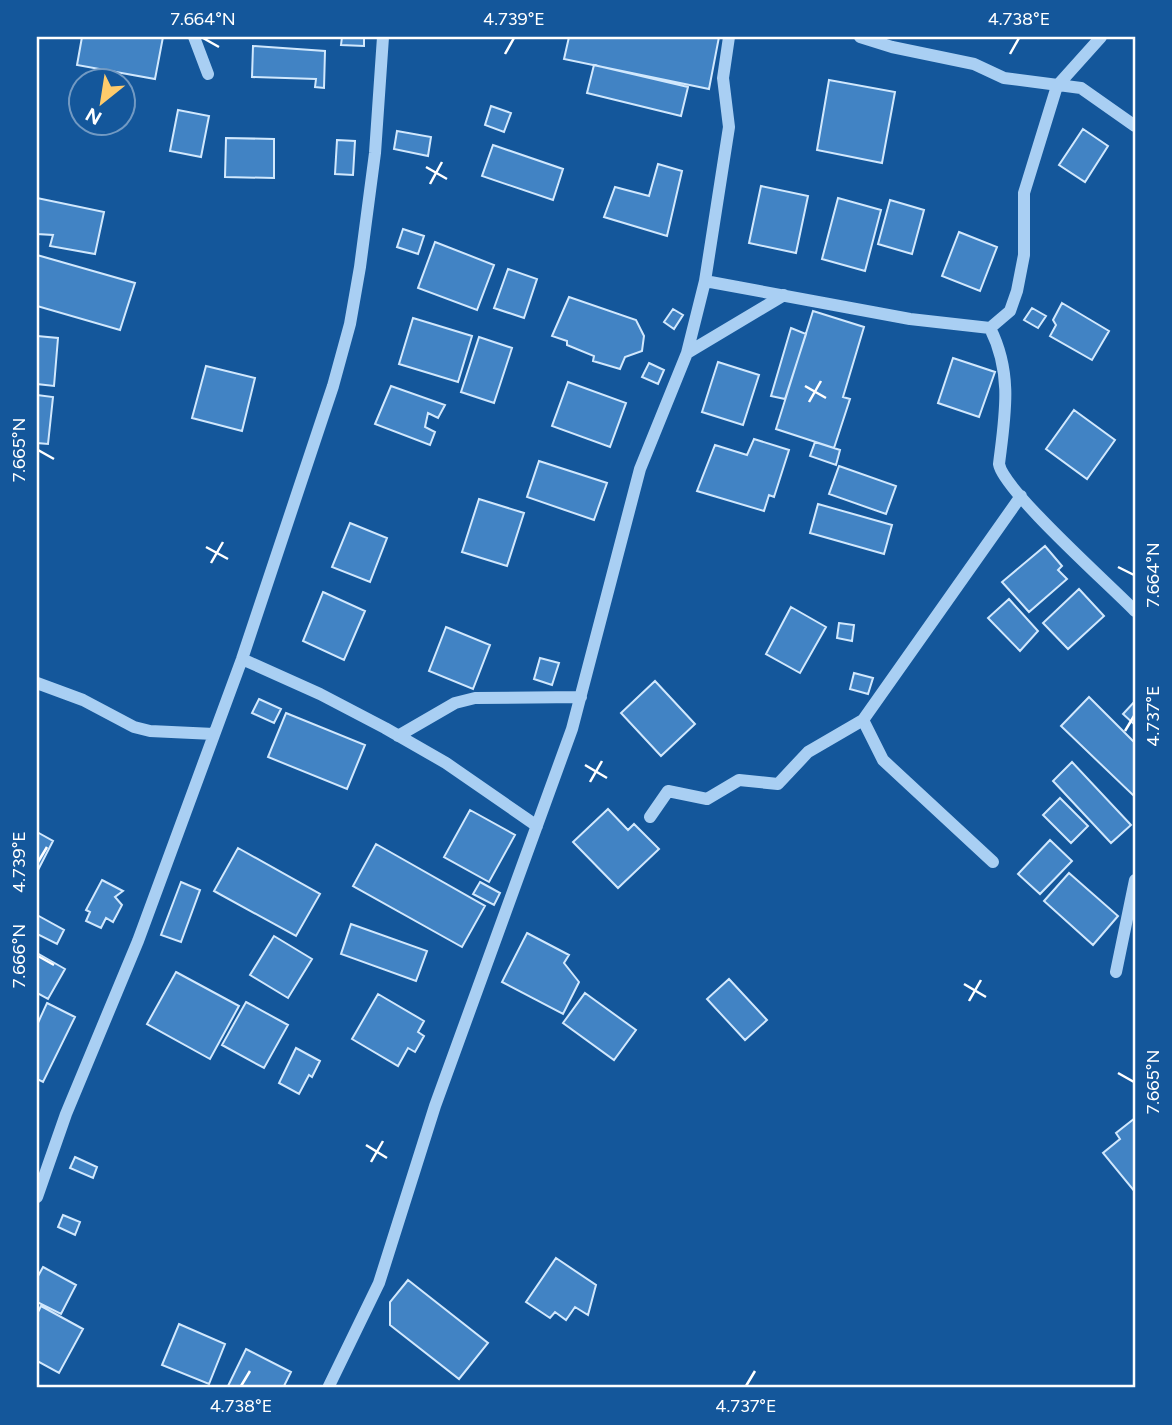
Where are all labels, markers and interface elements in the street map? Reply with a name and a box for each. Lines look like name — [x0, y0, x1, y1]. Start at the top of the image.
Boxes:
text: 7.664°N — [170, 8, 236, 30]
text: 4.739°E — [483, 8, 545, 30]
text: 4.738°E — [988, 8, 1050, 30]
north arrow — [66, 66, 136, 136]
text: N — [82, 103, 106, 130]
text: 7.665°N — [8, 418, 30, 482]
text: 7.664°N — [1142, 542, 1164, 608]
text: 4.737°E — [1142, 685, 1164, 747]
text: 4.739°E — [8, 831, 30, 893]
text: 7.666°N — [8, 924, 30, 988]
text: 7.665°N — [1142, 1050, 1164, 1114]
text: 4.738°E — [210, 1395, 272, 1417]
text: 4.737°E — [715, 1395, 777, 1417]

